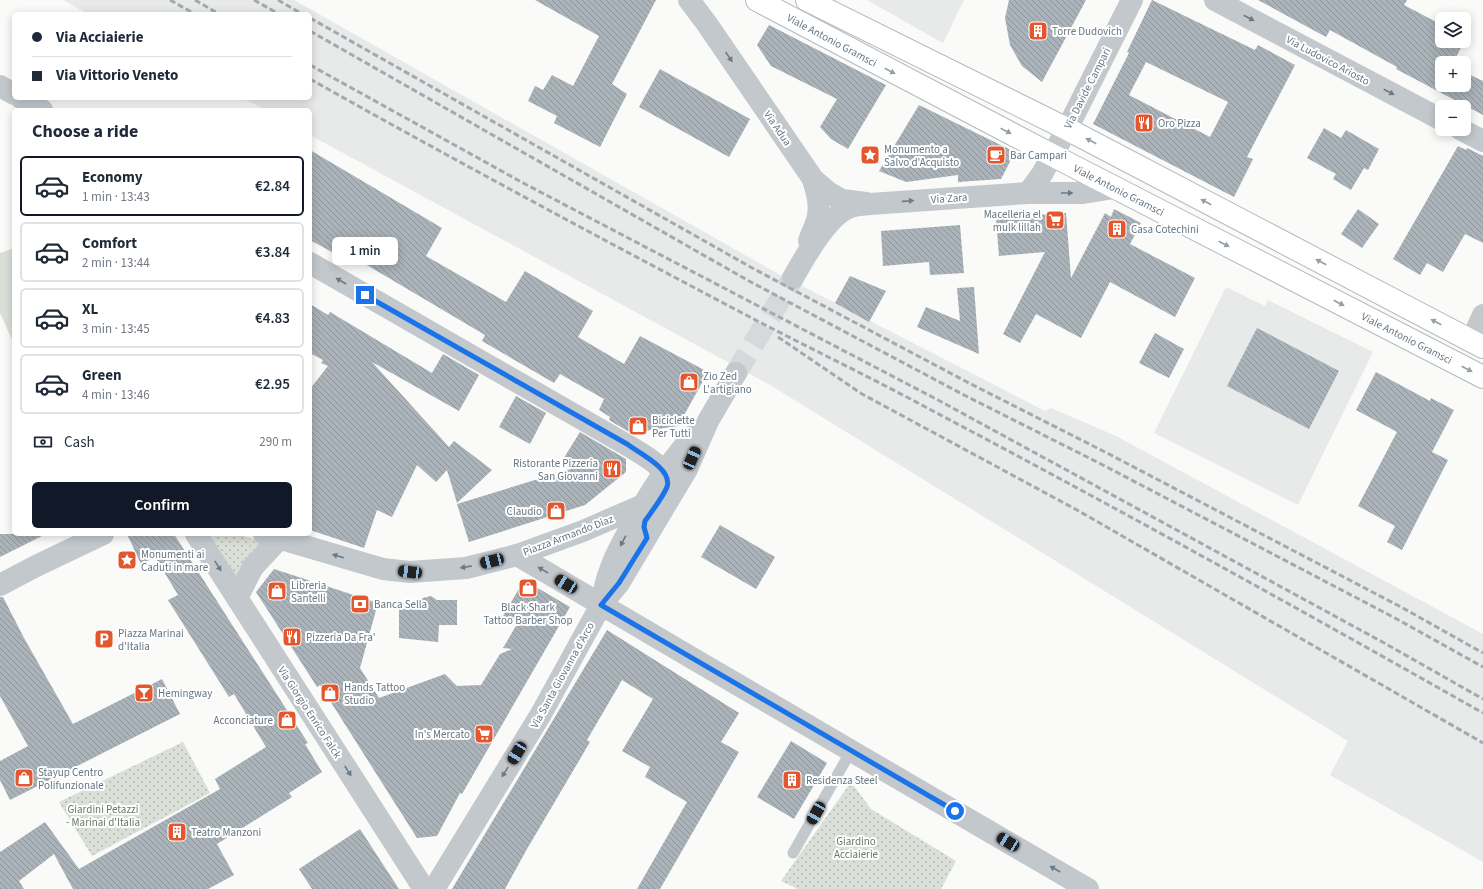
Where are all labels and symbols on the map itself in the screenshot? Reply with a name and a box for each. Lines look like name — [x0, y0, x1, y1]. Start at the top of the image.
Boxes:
street label: Viale Antonio Gramsci — [784, 10, 879, 71]
one-way arrow — [1244, 15, 1255, 21]
building icon: Torre Dudovich — [1027, 20, 1049, 42]
place label: Torre Dudovich — [1052, 24, 1122, 39]
street label: Via Ludovico Ariosto — [1283, 32, 1372, 89]
street label: Via Davide Campari — [1061, 45, 1114, 131]
one-way arrow — [725, 51, 733, 62]
one-way arrow — [885, 68, 896, 74]
one-way arrow — [1383, 89, 1395, 95]
street label: Via Adua — [760, 108, 795, 149]
restaurant icon: Oro Pizza — [1133, 112, 1155, 134]
place label: Oro Pizza — [1158, 116, 1201, 131]
one-way arrow — [1000, 128, 1012, 134]
one-way arrow — [1085, 138, 1097, 144]
place label: Monumento a Salvo d'Acquisto — [884, 142, 959, 170]
place icon: Monumento a Salvo d'Acquisto — [859, 144, 881, 166]
cafe icon: Bar Campari — [985, 144, 1007, 166]
place label: Bar Campari — [1010, 148, 1067, 163]
street label: Viale Antonio Gramsci — [1071, 161, 1167, 220]
street label: Via Zara — [930, 190, 968, 207]
one-way arrow — [1061, 190, 1074, 196]
one-way arrow — [902, 197, 915, 204]
one-way arrow — [1200, 198, 1212, 205]
place label: Macelleria el mulk lillah — [984, 207, 1041, 235]
supermarket icon: Macelleria el mulk lillah — [1044, 209, 1066, 231]
building icon: Casa Cotechini — [1106, 218, 1128, 240]
place label: Casa Cotechini — [1131, 222, 1199, 237]
callout: 1 min — [332, 237, 398, 265]
one-way arrow — [1218, 241, 1230, 247]
one-way arrow — [1315, 259, 1327, 265]
one-way arrow — [335, 278, 347, 284]
route end — [356, 286, 374, 304]
one-way arrow — [1334, 300, 1345, 307]
street label: Viale Antonio Gramsci — [1359, 309, 1455, 368]
one-way arrow — [1430, 319, 1442, 326]
one-way arrow — [1462, 366, 1473, 373]
place label: Zio Zed L'artigiano — [703, 369, 752, 397]
shop icon: Zio Zed L'artigiano — [678, 371, 700, 393]
place label: Biciclette Per Tutti — [652, 413, 695, 441]
shop icon: Biciclette Per Tutti — [627, 415, 649, 437]
car — [682, 445, 702, 471]
place label: Ristorante Pizzeria San Giovanni — [513, 456, 598, 484]
restaurant icon: Ristorante Pizzeria San Giovanni — [601, 458, 623, 480]
shop icon: Claudio — [545, 500, 567, 522]
place label: Claudio — [507, 504, 542, 519]
street label: Piazza Armando Diaz — [521, 511, 616, 560]
one-way arrow — [620, 535, 626, 547]
place label: Monumenti ai Caduti in mare — [141, 547, 209, 575]
place icon: Monumenti ai Caduti in mare — [116, 549, 138, 571]
car — [479, 552, 505, 570]
one-way arrow — [332, 553, 344, 559]
one-way arrow — [214, 561, 222, 572]
one-way arrow — [460, 564, 472, 570]
car — [397, 565, 423, 579]
one-way arrow — [537, 567, 549, 574]
car — [553, 573, 579, 595]
shop icon: Black Shark Tattoo Barber Shop — [517, 577, 539, 599]
place label: Libreria Santelli — [291, 578, 326, 606]
shop icon: Libreria Santelli — [266, 580, 288, 602]
bank icon: Banca Sella — [349, 593, 371, 615]
place label: Banca Sella — [374, 597, 427, 612]
place label: Black Shark Tattoo Barber Shop — [484, 600, 573, 628]
street label: Via Santa Giovanna d'Arco — [527, 619, 598, 731]
place label: Piazza Marinai d'Italia — [118, 626, 184, 654]
restaurant icon: Pizzeria Da Fra' — [281, 626, 303, 648]
parking icon: Piazza Marinai d'Italia — [93, 628, 115, 650]
place label: Pizzeria Da Fra' — [306, 630, 375, 645]
street label: Via Giorgio Enrico Falck — [274, 663, 345, 762]
place label: Hands Tattoo Studio — [344, 680, 405, 708]
bar icon: Hemingway — [133, 682, 155, 704]
shop icon: Hands Tattoo Studio — [319, 682, 341, 704]
place label: Hemingway — [158, 686, 212, 701]
shop icon: Acconciature — [276, 709, 298, 731]
place label: Acconciature — [214, 713, 274, 728]
supermarket icon: In's Mercato — [473, 723, 495, 745]
place label: In's Mercato — [415, 727, 470, 742]
car — [506, 740, 528, 766]
place label: Stayup Centro Polifunzionale — [38, 765, 104, 793]
one-way arrow — [344, 765, 352, 776]
one-way arrow — [502, 766, 509, 778]
shop icon: Stayup Centro Polifunzionale — [13, 767, 35, 789]
building icon: Residenza Steel — [781, 769, 803, 791]
place label: Residenza Steel — [806, 773, 878, 788]
car — [805, 800, 827, 826]
park label: Giardini Petazzi - Marinai d'Italia — [66, 802, 140, 830]
route start — [946, 802, 964, 820]
building icon: Teatro Manzoni — [166, 821, 188, 843]
place label: Teatro Manzoni — [191, 825, 261, 840]
car — [995, 831, 1021, 853]
park label: Giardino Acciaierie — [834, 834, 879, 862]
one-way arrow — [1049, 866, 1061, 873]

